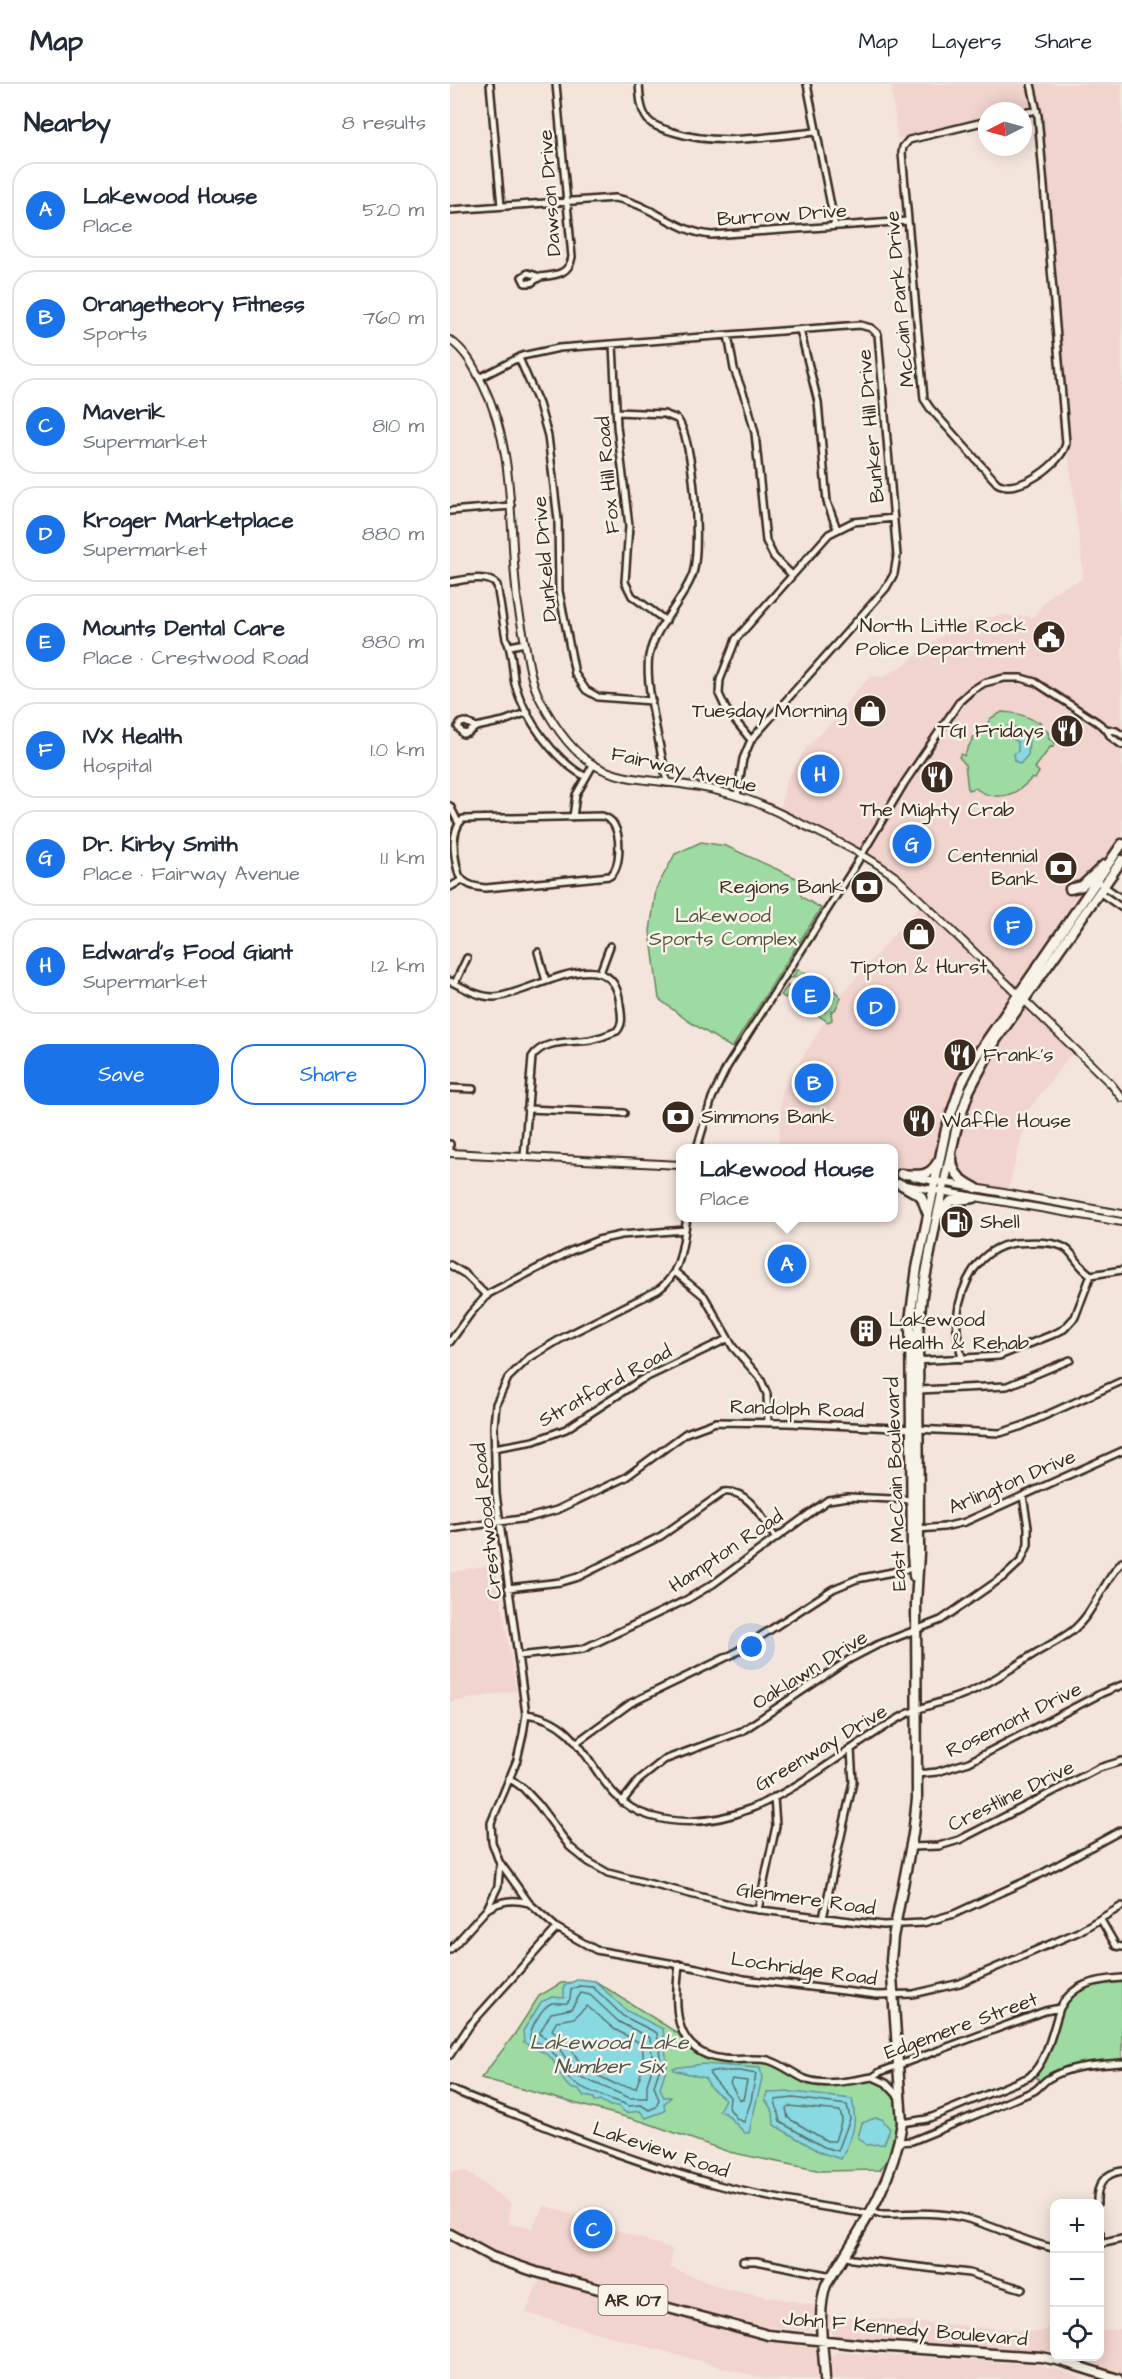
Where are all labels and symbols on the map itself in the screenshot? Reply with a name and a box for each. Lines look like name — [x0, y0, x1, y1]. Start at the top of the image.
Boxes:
north arrow — [978, 102, 1032, 156]
street label: Dawson Drive — [532, 129, 568, 257]
street label: Burrow Drive — [716, 196, 848, 234]
street label: McCain Park Drive — [878, 209, 922, 388]
street label: Bunker Hill Drive — [850, 348, 892, 504]
street label: Fox Hill Road — [589, 415, 627, 535]
street label: Dunkeld Drive — [526, 495, 564, 623]
place label: North Little Rock Police Department — [856, 612, 1026, 663]
public building icon: North Little Rock Police Department — [1031, 619, 1067, 655]
shop icon: Tuesday Morning — [852, 693, 888, 729]
place label: Tuesday Morning — [692, 697, 847, 726]
restaurant icon: TGI Fridays — [1049, 713, 1085, 749]
place label: TGI Fridays — [937, 717, 1044, 746]
street label: Fairway Avenue — [608, 740, 760, 801]
pin: H — [800, 752, 839, 796]
restaurant icon: The Mighty Crab — [919, 759, 955, 795]
place label: The Mighty Crab — [860, 796, 1014, 825]
pin: G — [892, 822, 932, 867]
place label: Centennial Bank — [948, 842, 1038, 893]
bank icon: Centennial Bank — [1043, 850, 1079, 886]
bank icon: Regions Bank — [849, 869, 885, 905]
place label: Regions Bank — [720, 873, 844, 902]
park label: Lakewood Sports Complex — [649, 902, 798, 953]
pin: F — [994, 904, 1032, 948]
shop icon: Tipton & Hurst — [901, 916, 937, 952]
place label: Tipton & Hurst — [851, 953, 987, 981]
pin: E — [792, 972, 830, 1018]
pin: D — [856, 984, 896, 1030]
restaurant icon: Frank's — [942, 1037, 978, 1073]
place label: Frank's — [983, 1041, 1054, 1069]
pin: B — [794, 1060, 834, 1106]
bank icon: Simmons Bank — [660, 1099, 696, 1135]
place label: Simmons Bank — [701, 1103, 834, 1131]
restaurant icon: Waffle House — [901, 1103, 937, 1139]
place label: Waffle House — [942, 1107, 1071, 1135]
fuel station icon: Shell — [939, 1204, 975, 1240]
place label: Shell — [980, 1208, 1020, 1236]
pin: A — [768, 1242, 806, 1286]
place label: Lakewood Health & Rehab — [889, 1306, 1029, 1357]
building icon: Lakewood Health & Rehab — [848, 1313, 884, 1349]
street label: Stratford Road — [533, 1338, 677, 1434]
street label: East McCain Boulevard — [878, 1377, 914, 1591]
street label: Randolph Road — [730, 1393, 864, 1425]
street label: Crestwood Road — [465, 1441, 509, 1601]
street label: Arlington Drive — [944, 1442, 1081, 1522]
street label: Hampton Road — [663, 1502, 789, 1600]
street label: Oaklawn Drive — [747, 1623, 873, 1717]
your location — [737, 1632, 766, 1661]
street label: Rosemont Drive — [942, 1675, 1087, 1765]
street label: Greenway Drive — [749, 1697, 893, 1800]
street label: Crestline Drive — [943, 1753, 1079, 1839]
street label: Glenmere Road — [735, 1875, 877, 1923]
street label: Lochridge Road — [729, 1945, 879, 1994]
street label: Edgemere Street — [880, 1985, 1042, 2068]
water label: Lakewood Lake Number Six — [530, 2028, 690, 2081]
street label: Lakeview Road — [589, 2115, 733, 2185]
pin: C — [574, 2206, 612, 2252]
road number: AR 107 — [598, 2285, 668, 2315]
street label: John F Kennedy Boulevard — [781, 2304, 1029, 2355]

